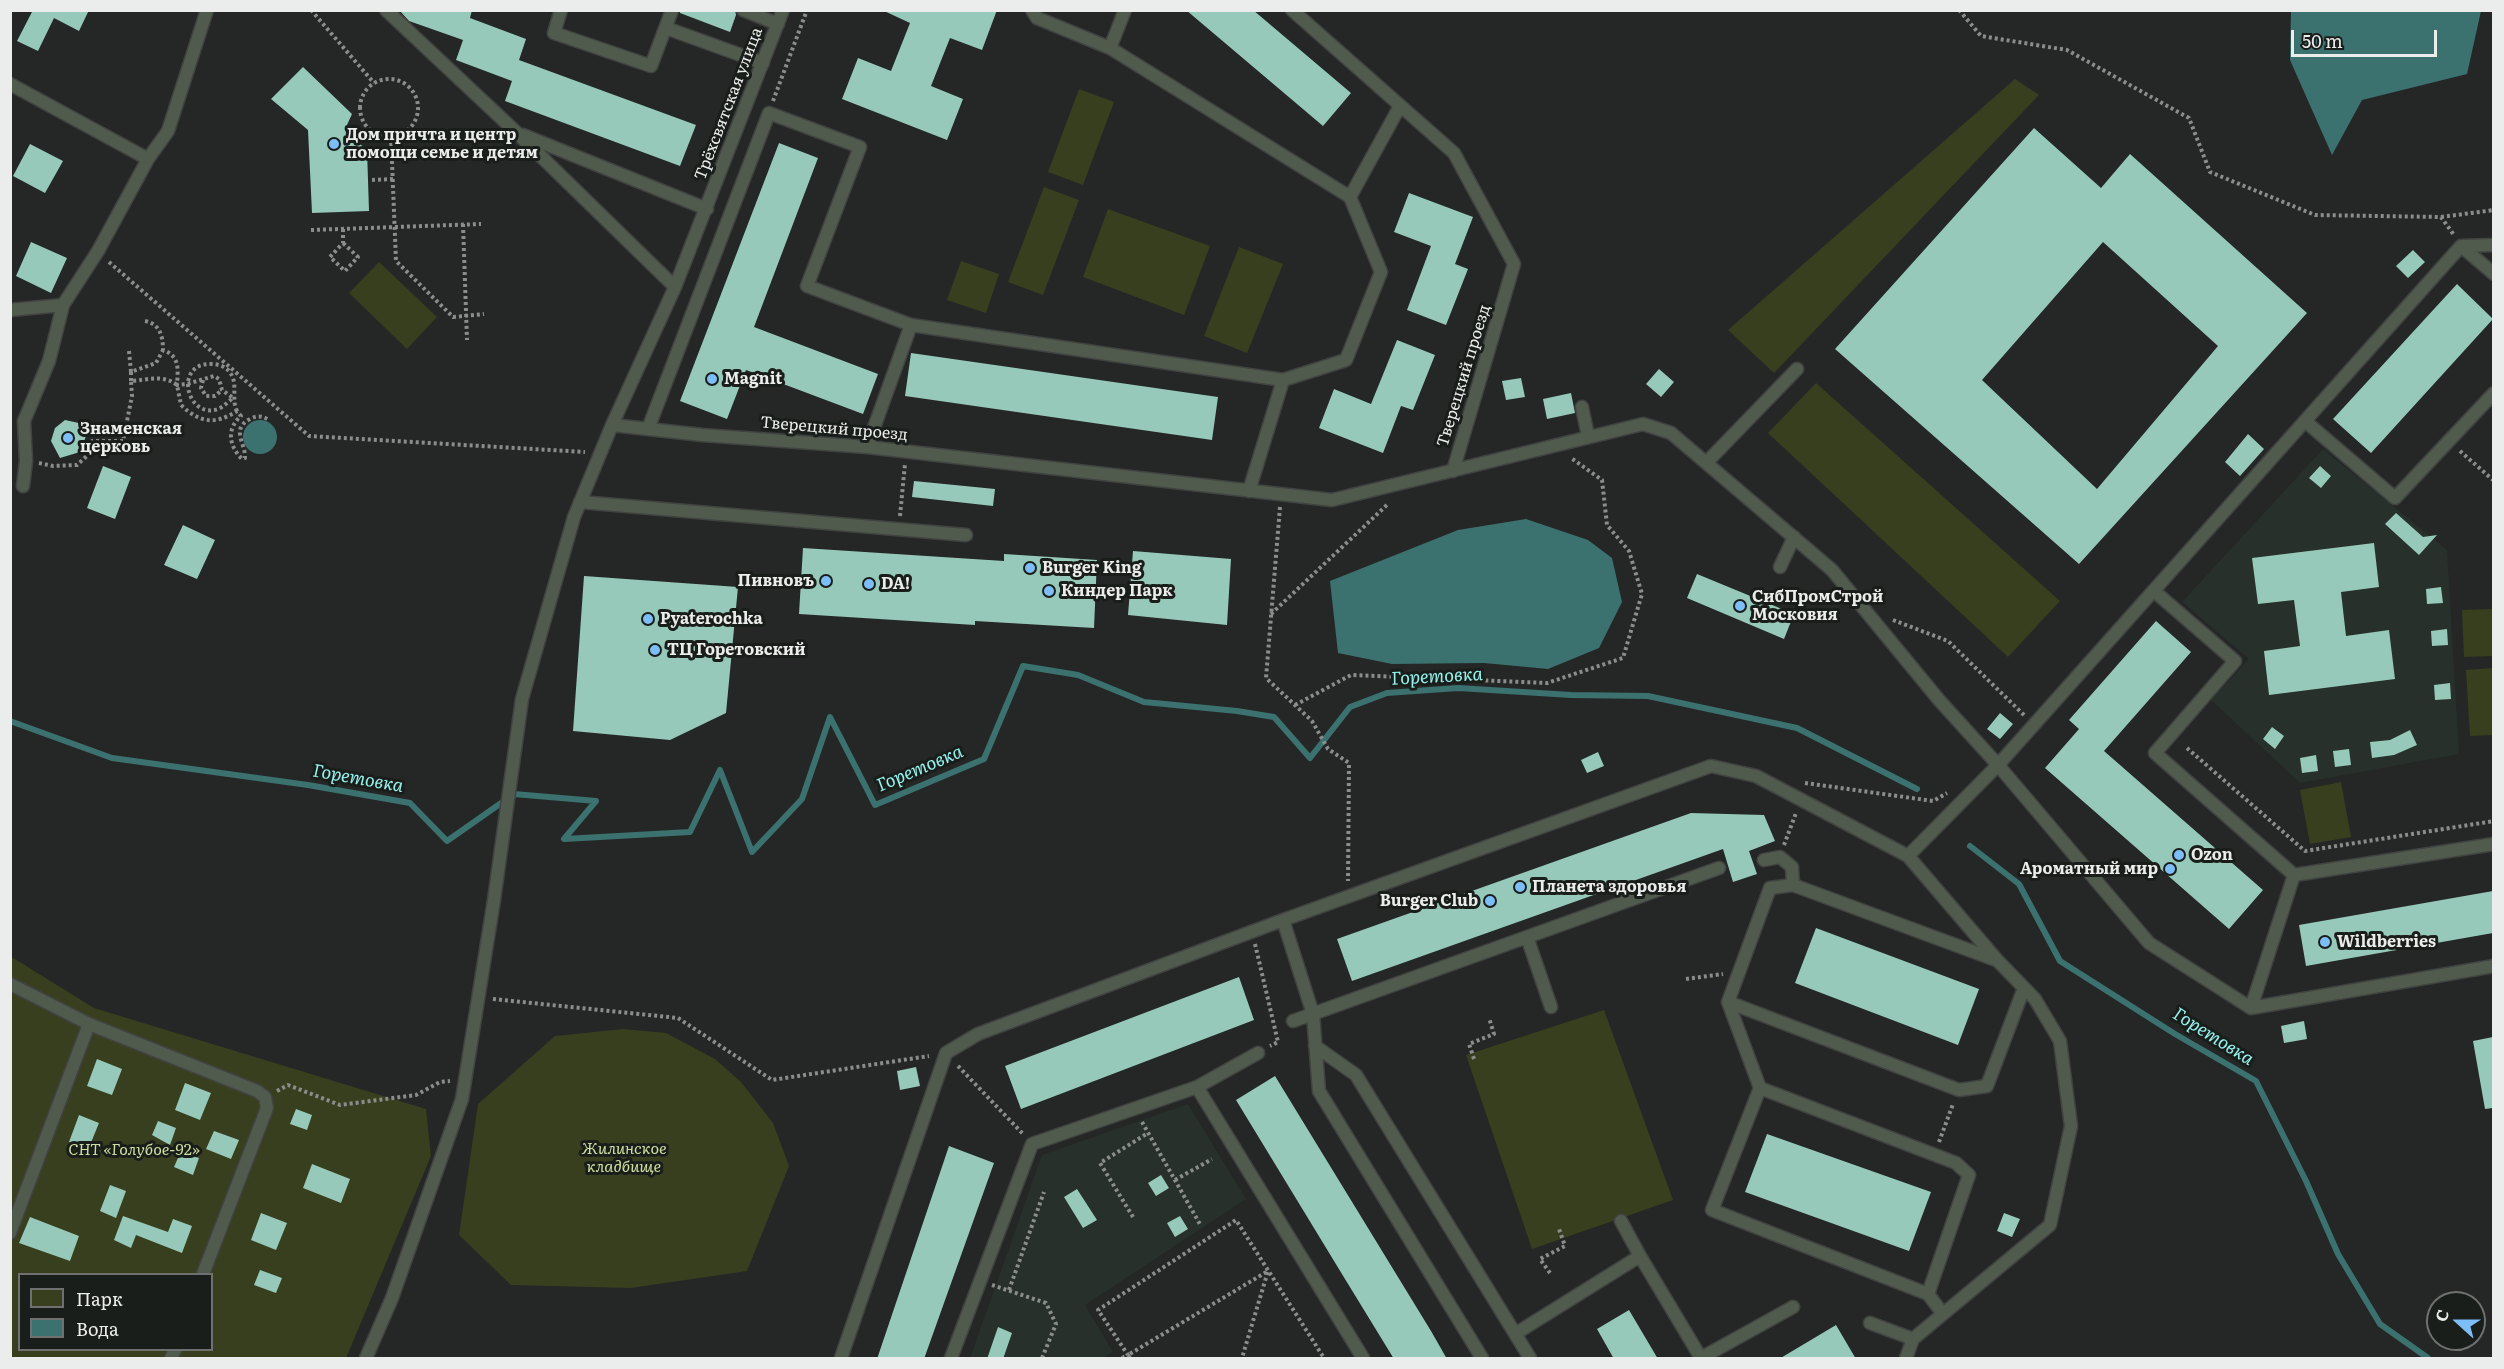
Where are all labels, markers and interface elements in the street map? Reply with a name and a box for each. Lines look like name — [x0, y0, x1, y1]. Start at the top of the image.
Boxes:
scale bar — [2294, 18, 2440, 56]
street label: Трёхсвятская улица — [691, 25, 767, 183]
text: 50 m — [2302, 27, 2343, 54]
place label: Дом причта и центр помощи семье и детям — [346, 125, 538, 163]
marker: Дом причта и центр помощи семье и детям — [327, 137, 341, 151]
street label: Тверецкий проезд — [1433, 303, 1495, 449]
place label: Magnit — [724, 369, 782, 389]
marker: Magnit — [705, 372, 719, 386]
street label: Тверецкий проезд — [760, 413, 908, 445]
place label: Знаменская церковь — [80, 419, 182, 457]
marker: Знаменская церковь — [61, 431, 75, 445]
place label: Burger King — [1042, 558, 1142, 578]
marker: Burger King — [1023, 561, 1037, 575]
place label: Пивновъ — [738, 571, 814, 591]
marker: Пивновъ — [819, 574, 833, 588]
place label: DA! — [881, 574, 910, 594]
marker: DA! — [862, 577, 876, 591]
place label: Киндер Парк — [1061, 581, 1173, 601]
marker: Киндер Парк — [1042, 584, 1056, 598]
place label: СибПромСтрой Московия — [1752, 587, 1883, 625]
marker: СибПромСтрой Московия — [1733, 599, 1747, 613]
place label: Pyaterochka — [660, 609, 763, 629]
marker: Pyaterochka — [641, 612, 655, 626]
place label: ТЦ Горетовский — [667, 640, 806, 660]
marker: ТЦ Горетовский — [648, 643, 662, 657]
water label: Горетовка — [1391, 664, 1483, 690]
water label: Горетовка — [874, 741, 966, 797]
water label: Горетовка — [311, 760, 405, 798]
place label: Ozon — [2191, 845, 2233, 865]
marker: Ozon — [2172, 848, 2186, 862]
place label: Ароматный мир — [2020, 859, 2158, 879]
marker: Ароматный мир — [2163, 862, 2177, 876]
place label: Планета здоровья — [1532, 877, 1686, 897]
marker: Планета здоровья — [1513, 880, 1527, 894]
place label: Burger Club — [1380, 891, 1478, 911]
marker: Burger Club — [1483, 894, 1497, 908]
place label: Wildberries — [2337, 932, 2436, 952]
marker: Wildberries — [2318, 935, 2332, 949]
water label: Горетовка — [2168, 1004, 2258, 1070]
park label: Жилинское кладбище — [581, 1139, 667, 1177]
park label: СНТ «Голубое-92» — [68, 1140, 200, 1160]
legend — [18, 1273, 213, 1351]
text: Парк — [76, 1285, 123, 1312]
north arrow — [2426, 1291, 2486, 1351]
text: С — [2428, 1306, 2454, 1325]
text: Вода — [76, 1315, 119, 1342]

